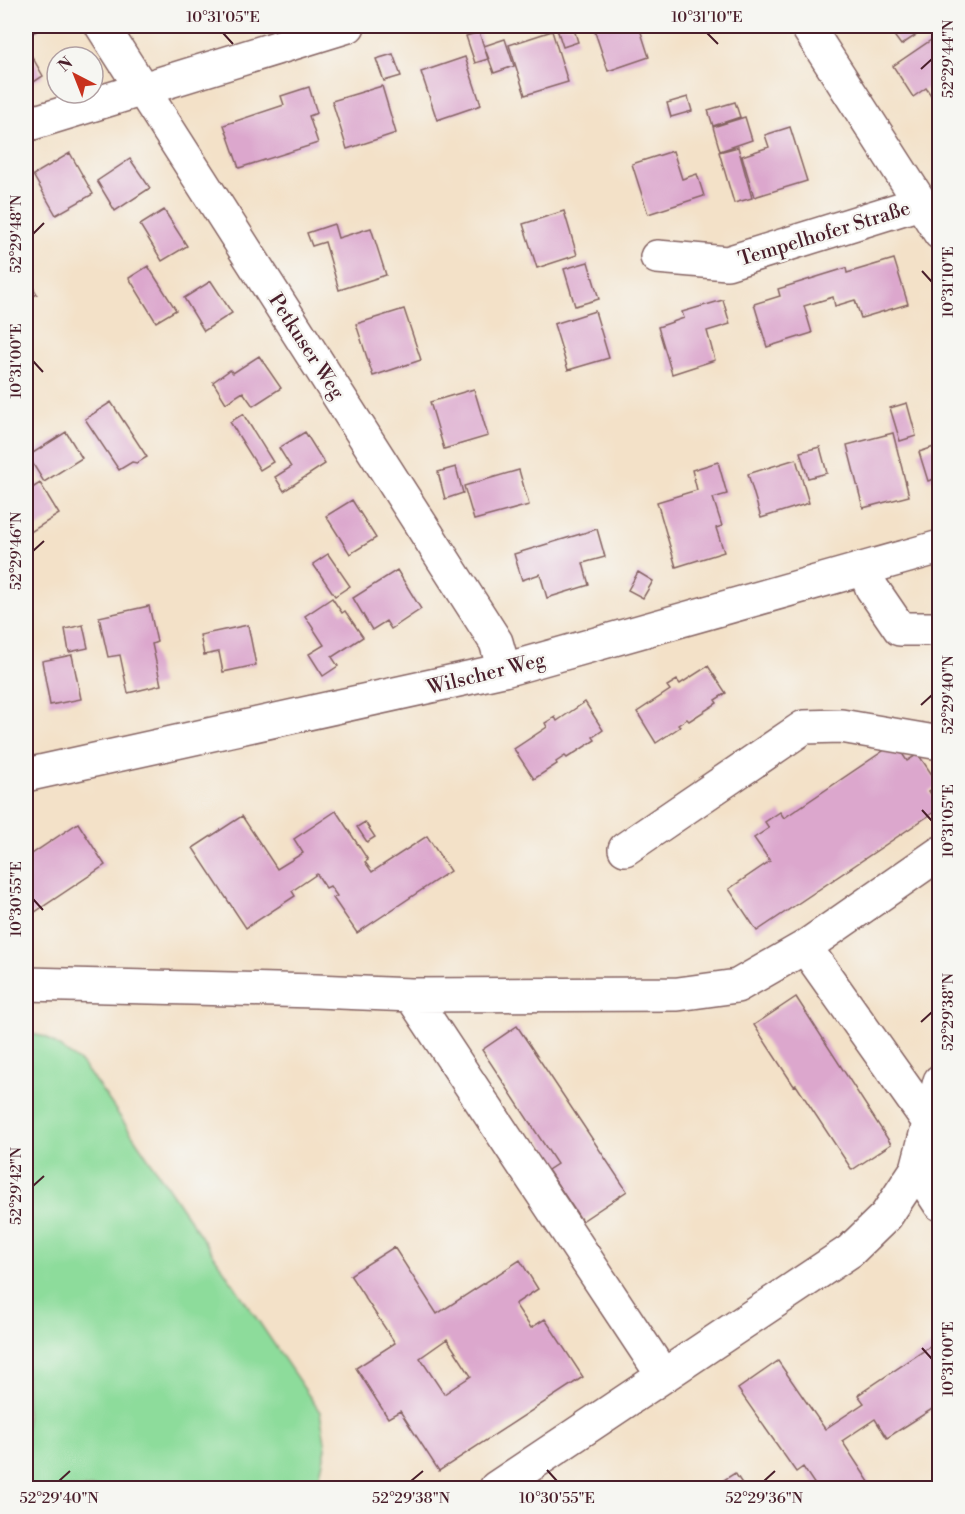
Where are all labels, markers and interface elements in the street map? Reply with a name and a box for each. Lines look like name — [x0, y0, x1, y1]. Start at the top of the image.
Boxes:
text: 10°31'05"E — [186, 8, 260, 27]
text: 10°31'10"E — [671, 8, 743, 27]
text: 52°29'44"N — [939, 20, 958, 98]
north arrow — [45, 45, 105, 105]
text: N — [54, 53, 77, 76]
text: 52°29'48"N — [7, 195, 26, 273]
street label: Tempelhofer Straße — [735, 196, 913, 272]
text: 10°31'10"E — [939, 246, 958, 318]
street label: Petkuser Weg — [262, 289, 350, 405]
text: 10°31'00"E — [7, 323, 26, 399]
text: 52°29'46"N — [7, 512, 26, 590]
street label: Wilscher Weg — [424, 648, 549, 701]
text: 52°29'40"N — [939, 655, 958, 735]
text: 10°31'05"E — [939, 784, 958, 858]
text: 10°30'55"E — [7, 861, 26, 937]
text: 52°29'38"N — [939, 973, 958, 1051]
text: 52°29'42"N — [7, 1147, 26, 1225]
text: 10°31'00"E — [939, 1321, 958, 1397]
text: 52°29'40"N — [19, 1489, 99, 1508]
text: 52°29'38"N — [372, 1489, 450, 1508]
text: 10°30'55"E — [519, 1489, 595, 1508]
text: 52°29'36"N — [725, 1489, 803, 1508]

